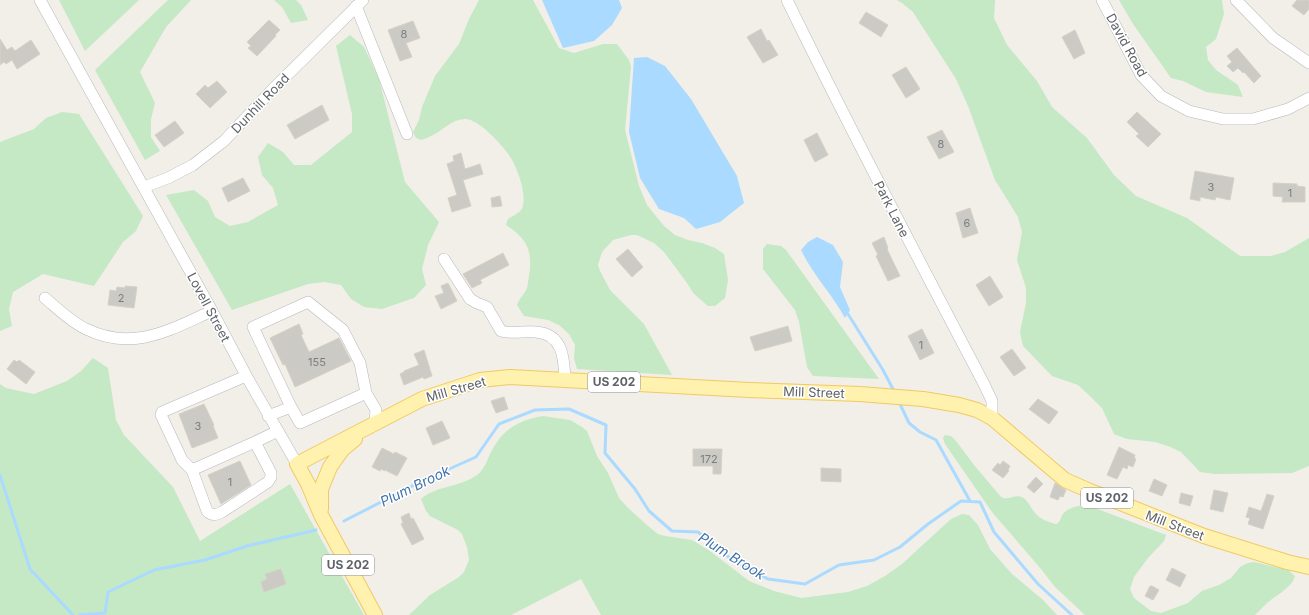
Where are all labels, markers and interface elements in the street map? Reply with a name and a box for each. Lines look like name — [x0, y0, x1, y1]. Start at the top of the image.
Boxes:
street label: David Road — [1103, 11, 1151, 79]
house number: 8 — [401, 27, 408, 41]
street label: Dunhill Road — [228, 70, 292, 136]
house number: 8 — [938, 137, 945, 151]
street label: Park Lane — [871, 178, 913, 240]
house number: 3 — [1208, 180, 1215, 194]
house number: 1 — [1288, 186, 1292, 200]
house number: 6 — [964, 216, 971, 230]
street label: Lovell Street — [184, 270, 234, 344]
house number: 2 — [118, 291, 124, 305]
house number: 1 — [919, 338, 923, 352]
house number: 155 — [308, 355, 326, 369]
road number: US 202 — [588, 372, 640, 392]
street label: Mill Street — [424, 373, 488, 405]
street label: Mill Street — [783, 383, 845, 401]
house number: 3 — [195, 419, 202, 433]
house number: 172 — [700, 452, 718, 466]
water label: Plum Brook — [377, 461, 453, 510]
house number: 1 — [228, 475, 232, 489]
road number: US 202 — [1081, 488, 1133, 508]
street label: Mill Street — [1143, 507, 1207, 543]
water label: Plum Brook — [696, 528, 769, 583]
road number: US 202 — [322, 555, 374, 575]

